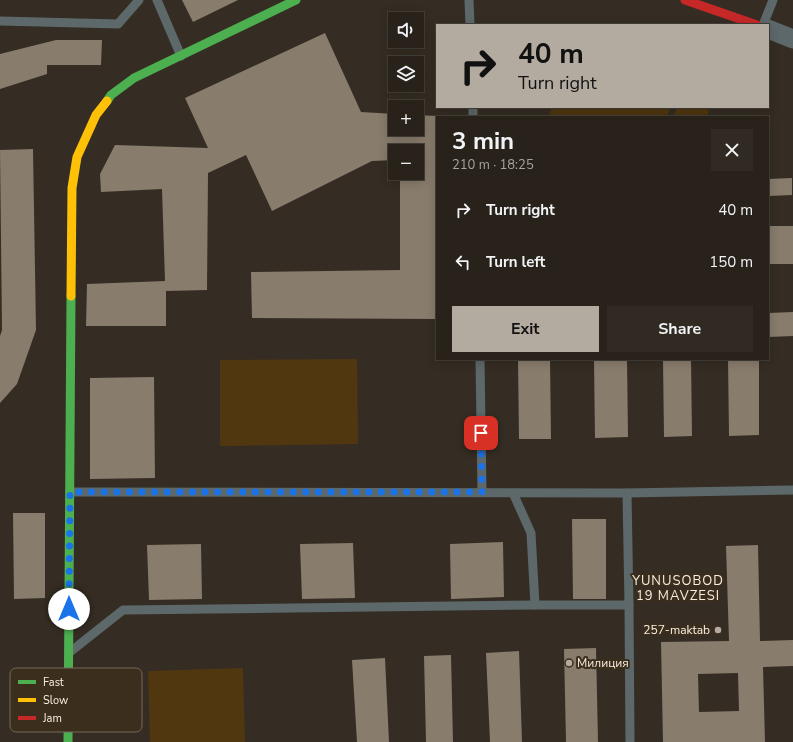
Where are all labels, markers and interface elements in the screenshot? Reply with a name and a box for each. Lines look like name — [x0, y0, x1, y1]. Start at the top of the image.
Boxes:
map controls — [388, 12, 424, 180]
button: sound — [388, 12, 424, 48]
text: 40 m — [518, 35, 584, 73]
icon: right — [452, 40, 504, 92]
button: layers — [388, 56, 424, 92]
text: Turn right — [518, 71, 597, 95]
button: + — [388, 100, 424, 136]
text: 3 min — [452, 125, 514, 157]
button: close — [711, 129, 753, 171]
button: − — [388, 144, 424, 180]
text: 210 m · 18:25 — [452, 156, 534, 174]
icon: right — [452, 199, 474, 221]
text: Turn right — [486, 200, 555, 220]
text: 40 m — [718, 200, 753, 220]
icon: left — [452, 251, 474, 273]
text: Turn left — [486, 252, 545, 272]
text: 150 m — [709, 252, 753, 272]
button: Exit — [452, 306, 599, 352]
button: Share — [607, 306, 753, 352]
pin — [464, 416, 498, 450]
icon: arrive — [470, 422, 492, 444]
district label: YUNUSOBOD 19 MAVZESI — [631, 572, 724, 605]
position arrow — [48, 588, 90, 630]
place label: 257-maktab — [643, 622, 710, 638]
marker: 257-maktab — [713, 625, 723, 635]
place label: Милиция — [577, 655, 629, 671]
marker: Милиция — [564, 658, 574, 668]
legend — [10, 668, 142, 732]
text: Fast — [43, 675, 64, 690]
text: Slow — [43, 693, 68, 708]
text: Jam — [42, 711, 62, 726]

